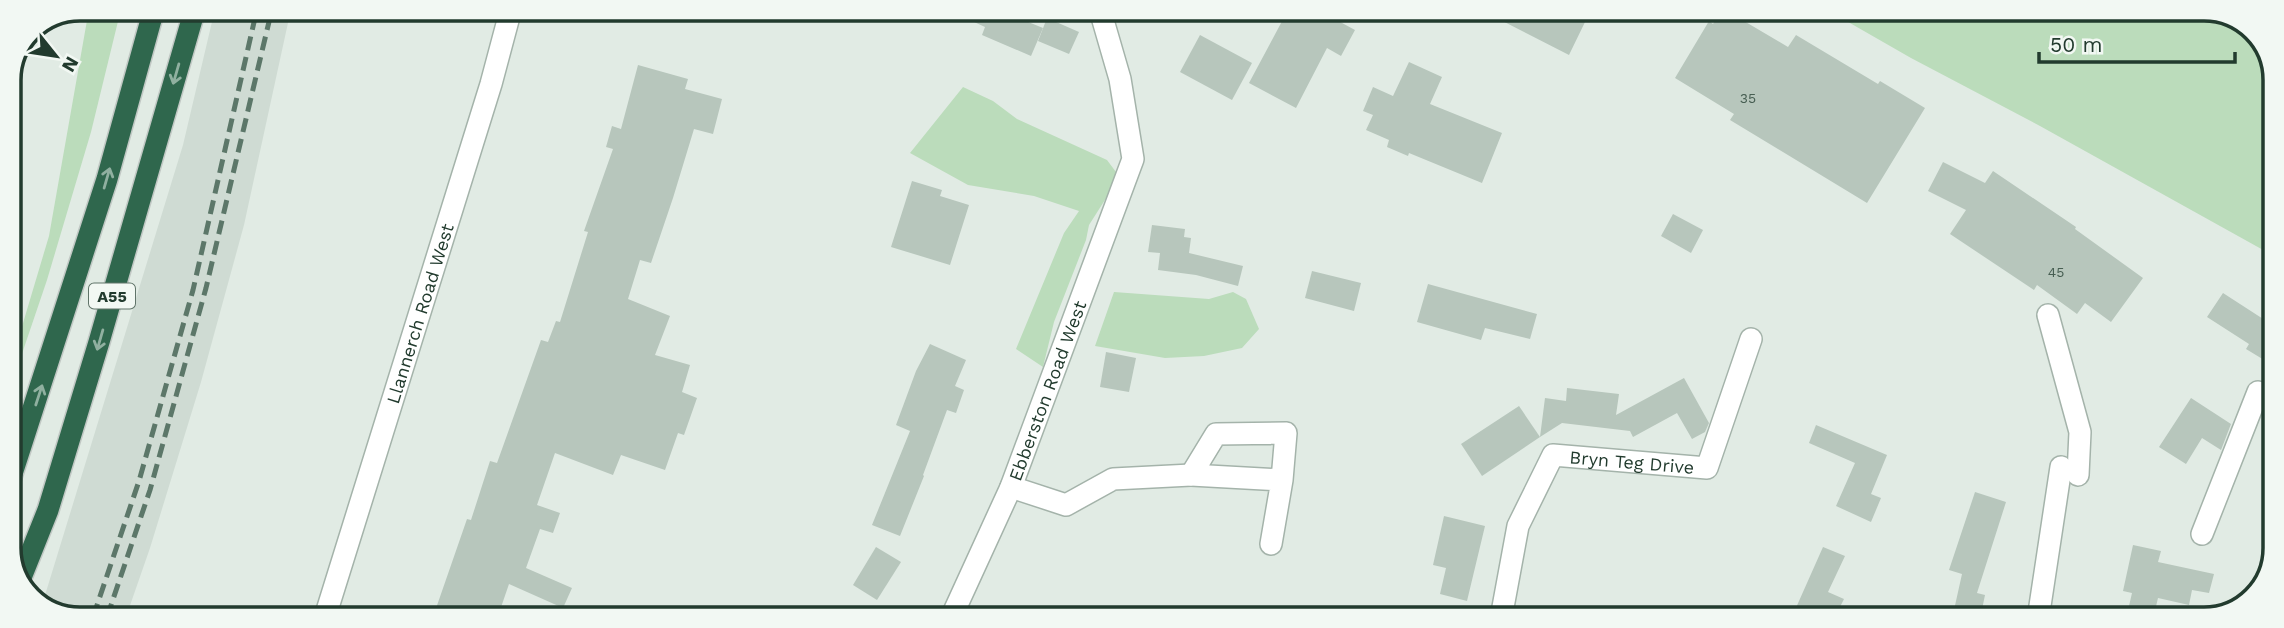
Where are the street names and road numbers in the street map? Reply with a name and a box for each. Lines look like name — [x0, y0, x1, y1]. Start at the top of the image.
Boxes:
street label: Llannerch Road West — [382, 220, 458, 406]
road number: A55 — [89, 284, 135, 308]
street label: Ebberston Road West — [1004, 297, 1090, 483]
street label: Bryn Teg Drive — [1569, 446, 1695, 477]

